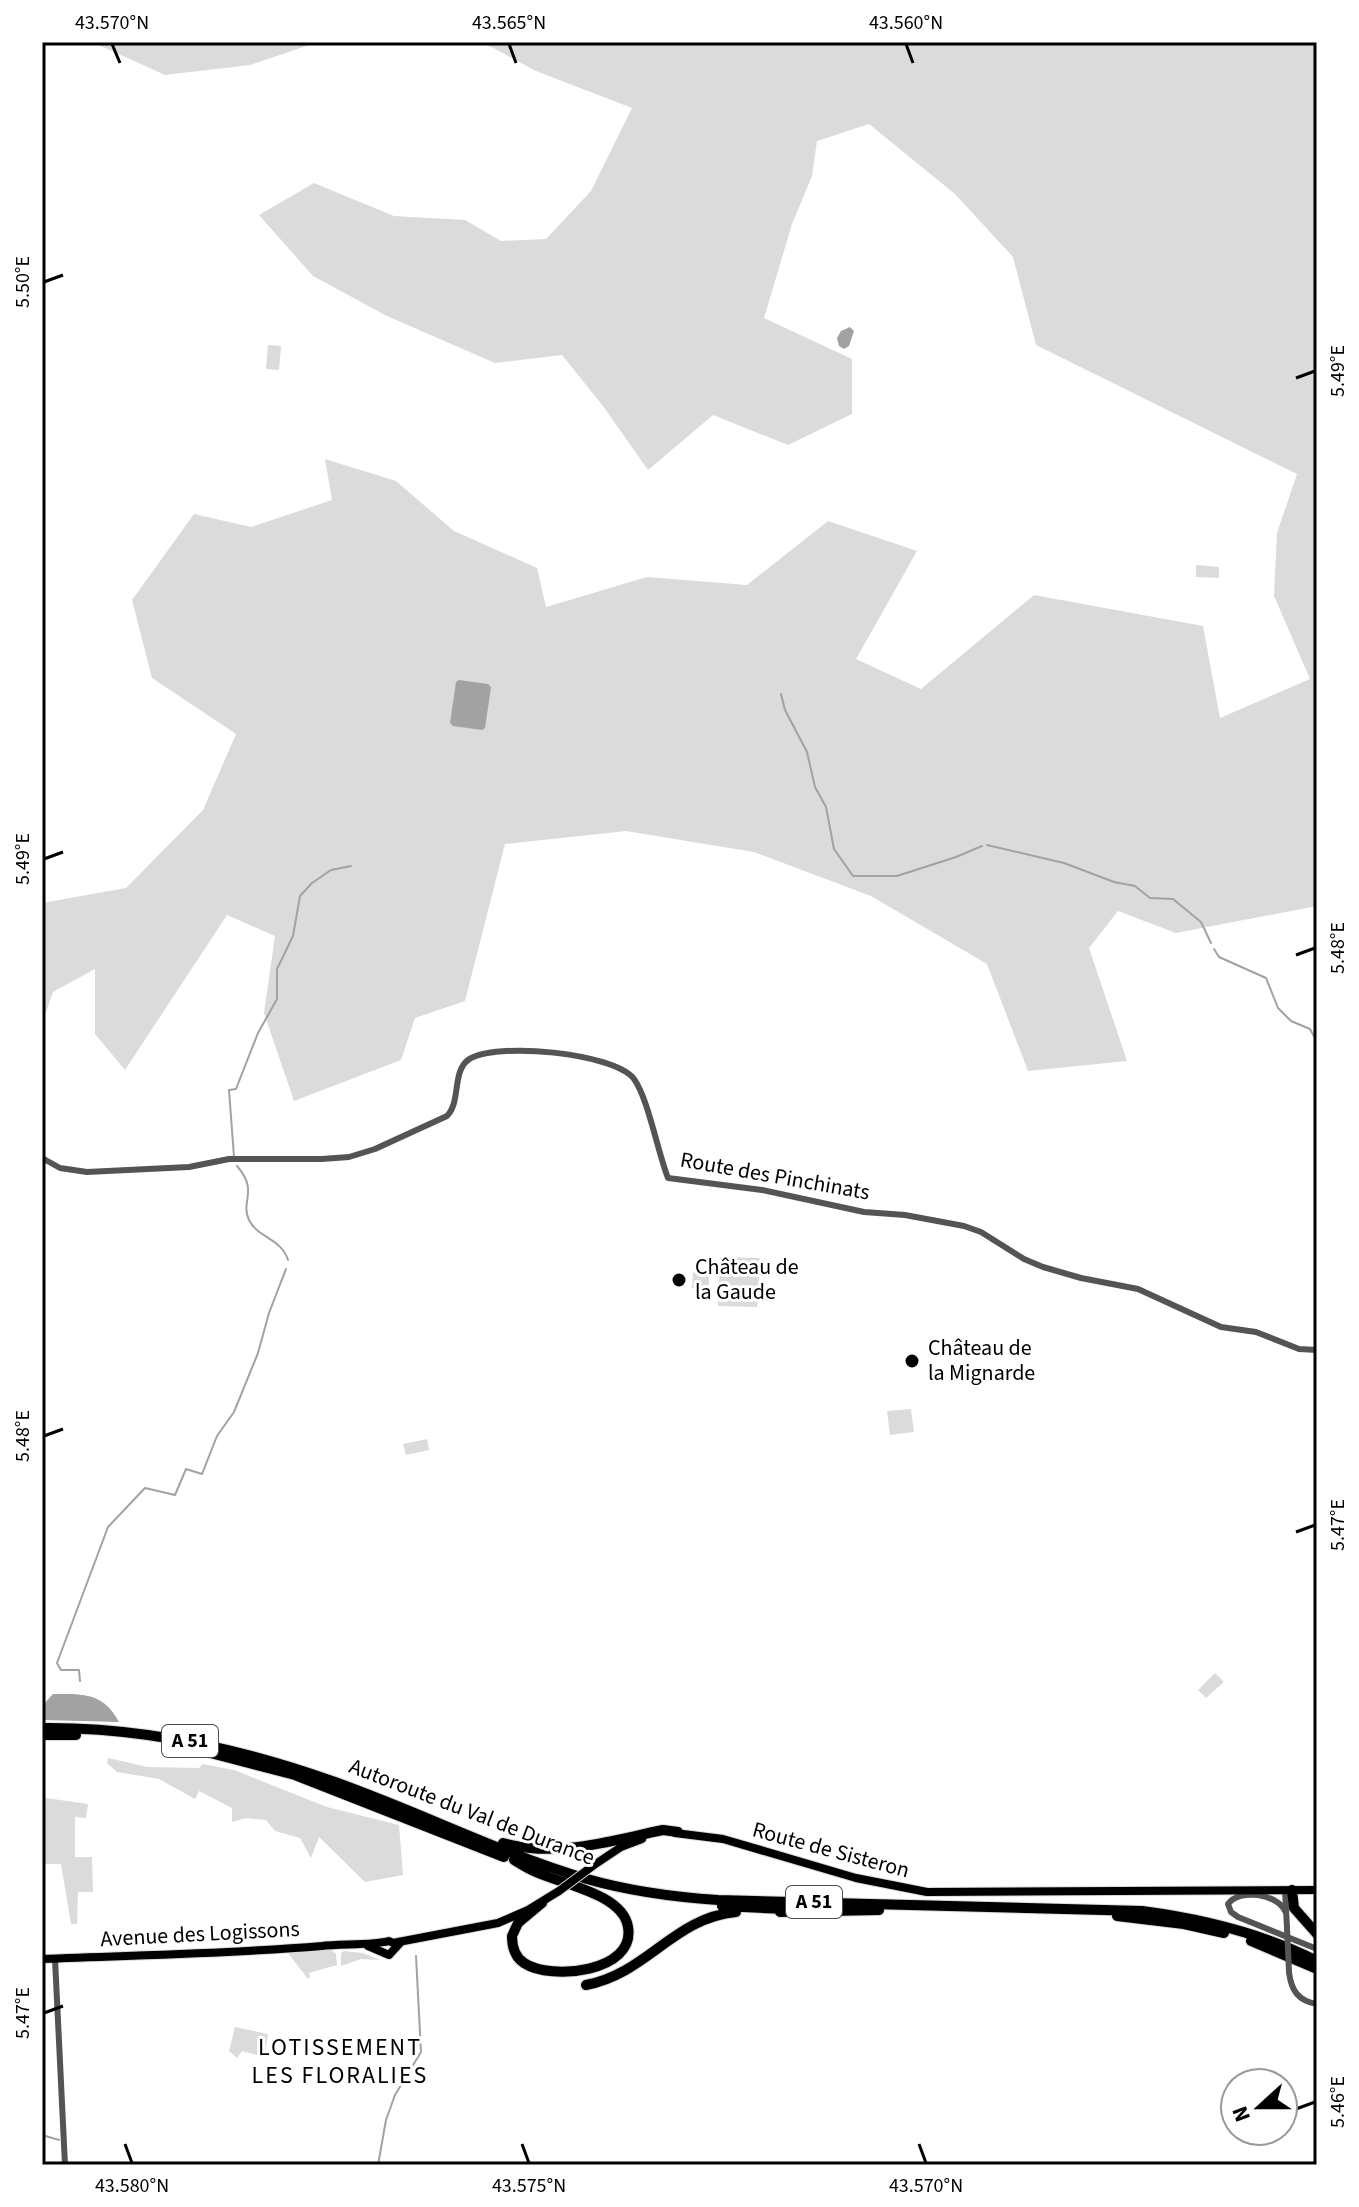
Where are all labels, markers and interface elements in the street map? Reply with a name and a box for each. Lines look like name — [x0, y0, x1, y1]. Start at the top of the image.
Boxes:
text: 43.570°N — [75, 9, 149, 37]
text: 43.565°N — [472, 9, 546, 37]
text: 43.560°N — [869, 9, 943, 37]
text: 5.50°E — [9, 256, 37, 308]
text: 5.49°E — [1324, 345, 1352, 397]
text: 5.49°E — [9, 833, 37, 885]
text: 5.48°E — [1324, 922, 1352, 974]
street label: Route des Pinchinats — [678, 1144, 872, 1208]
place label: Château de la Gaude — [695, 1251, 799, 1308]
marker: Château de la Gaude — [670, 1271, 688, 1289]
place label: Château de la Mignarde — [928, 1332, 1035, 1389]
marker: Château de la Mignarde — [903, 1352, 921, 1370]
text: 5.48°E — [9, 1410, 37, 1462]
text: 5.47°E — [1324, 1499, 1352, 1551]
road number: A 51 — [162, 1725, 218, 1757]
street label: Autoroute du Val de Durance — [345, 1750, 600, 1874]
street label: Route de Sisteron — [749, 1814, 913, 1886]
road number: A 51 — [786, 1886, 842, 1918]
street label: Avenue des Logissons — [100, 1913, 300, 1955]
text: 5.47°E — [9, 1987, 37, 2039]
district label: LOTISSEMENT LES FLORALIES — [252, 2030, 428, 2093]
north arrow — [1219, 2067, 1299, 2147]
text: 5.46°E — [1324, 2076, 1352, 2128]
text: N — [1224, 2101, 1259, 2126]
text: 43.580°N — [95, 2172, 169, 2200]
text: 43.575°N — [492, 2172, 566, 2200]
text: 43.570°N — [889, 2172, 963, 2200]

